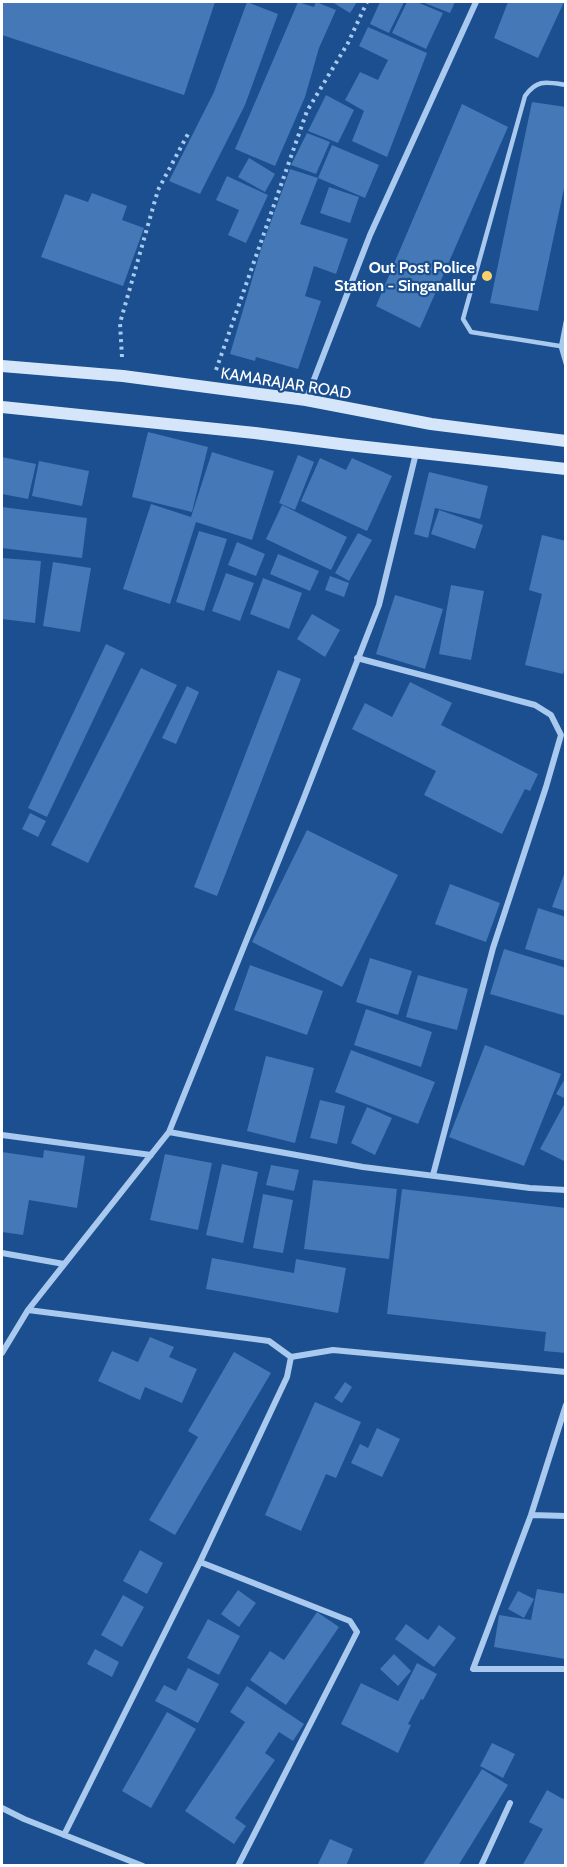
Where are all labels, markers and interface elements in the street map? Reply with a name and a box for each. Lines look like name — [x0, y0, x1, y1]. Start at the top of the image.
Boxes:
place label: Out Post Police Station - Singanallur — [334, 258, 476, 295]
marker: Out Post Police Station - Singanallur — [480, 269, 494, 283]
street label: KAMARAJAR ROAD — [219, 363, 353, 403]

